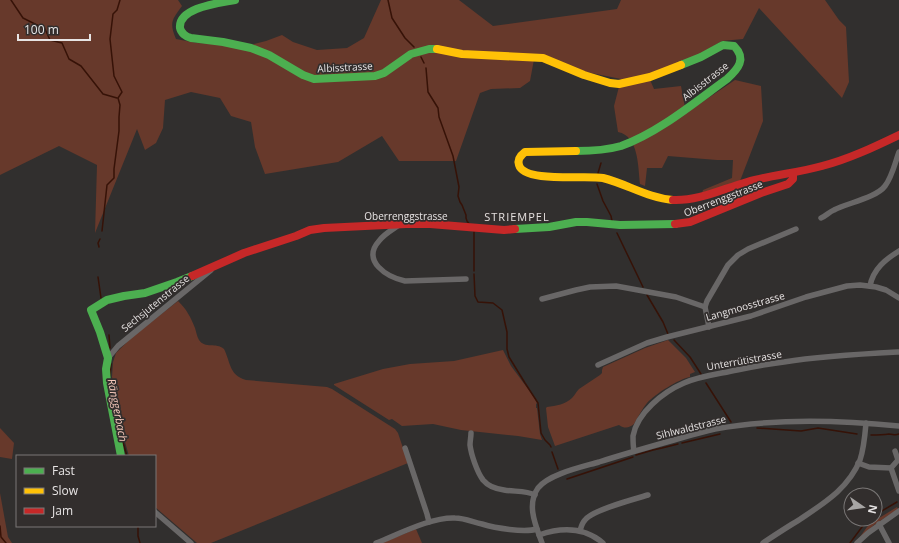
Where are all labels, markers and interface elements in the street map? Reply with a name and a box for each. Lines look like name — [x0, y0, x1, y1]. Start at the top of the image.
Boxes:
scale bar — [18, 16, 90, 42]
text: 100 m — [24, 21, 59, 38]
street label: Albisstrasse — [679, 58, 731, 104]
street label: Albisstrasse — [317, 59, 373, 75]
street label: Oberrenggstrasse — [682, 176, 765, 219]
street label: Oberrenggstrasse — [364, 209, 448, 223]
district label: STRIEMPEL — [484, 209, 550, 224]
street label: Sechsjutenstrasse — [118, 271, 192, 335]
street label: Langmoosstrasse — [704, 288, 786, 324]
street label: Unterrütistrasse — [705, 346, 783, 374]
water label: Ränggerbach — [105, 377, 131, 443]
street label: Sihlwaldstrasse — [655, 411, 728, 442]
legend — [16, 455, 156, 527]
text: Fast — [52, 462, 75, 479]
text: Slow — [52, 482, 79, 499]
north arrow — [843, 487, 883, 527]
text: Jam — [51, 502, 73, 519]
text: N — [865, 503, 882, 515]

